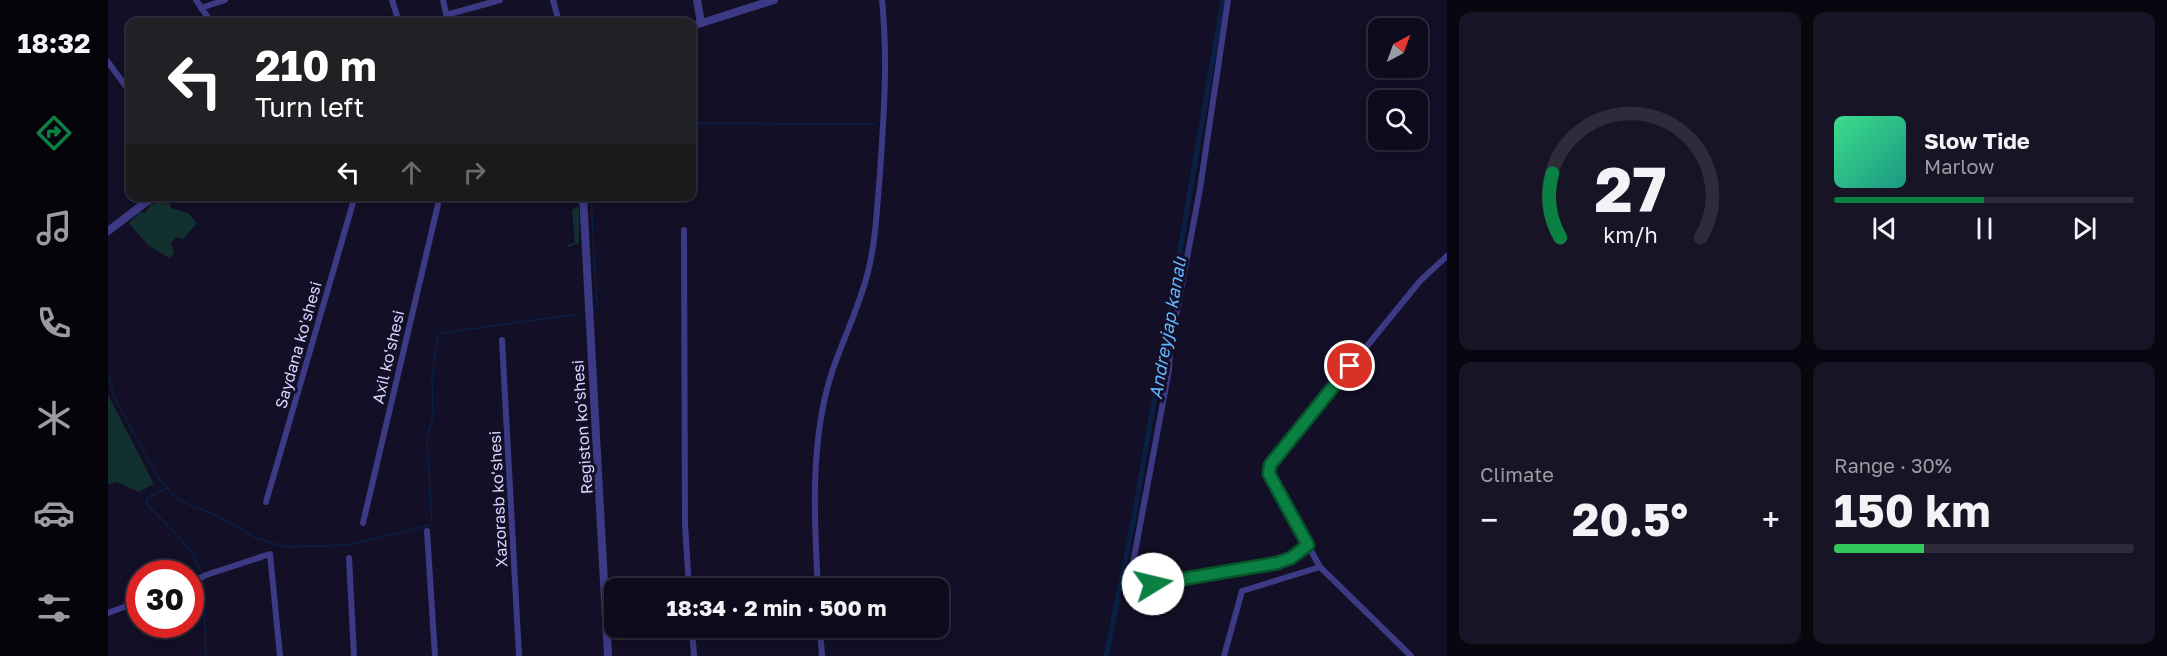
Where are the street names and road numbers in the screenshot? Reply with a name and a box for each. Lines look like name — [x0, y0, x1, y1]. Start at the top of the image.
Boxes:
street label: Saydana ko'shesi — [270, 279, 326, 411]
street label: Axil ko'shesi — [368, 308, 408, 406]
street label: Registon ko'shesi — [567, 359, 597, 495]
street label: Xazorasb ko'shesi — [484, 430, 512, 568]

